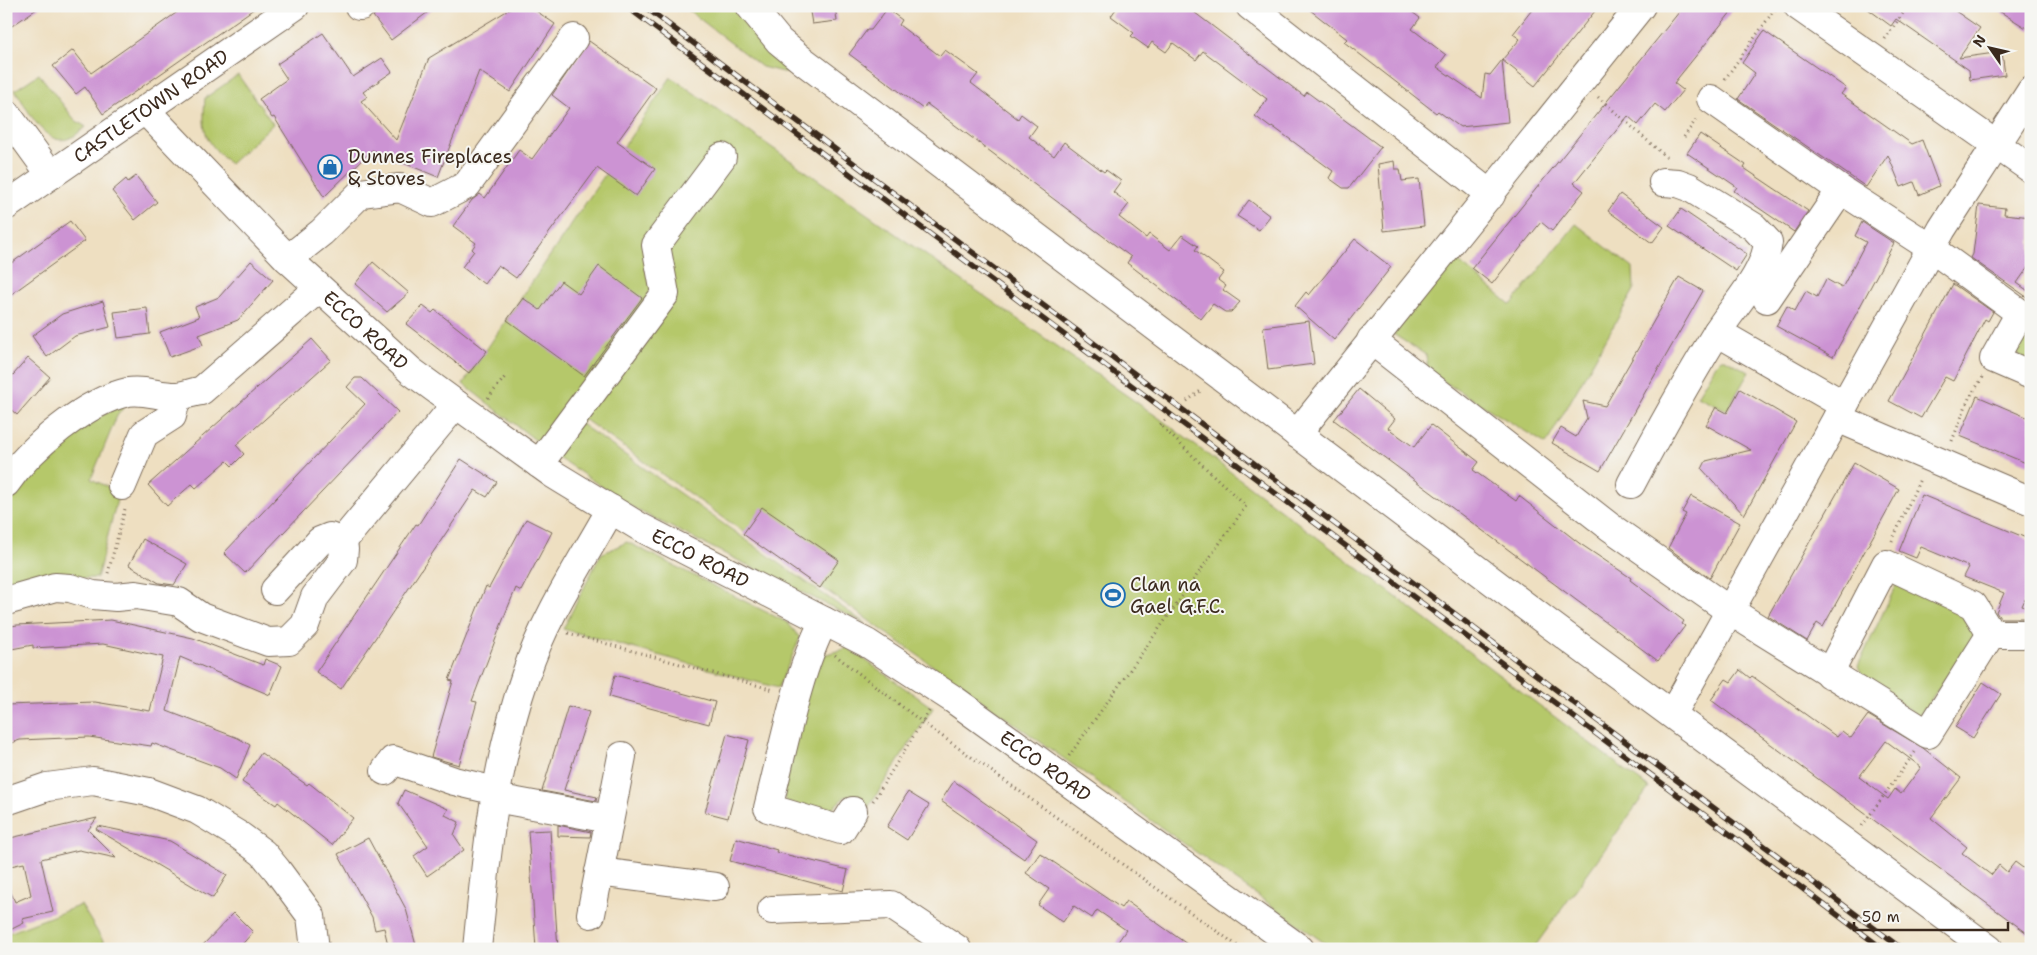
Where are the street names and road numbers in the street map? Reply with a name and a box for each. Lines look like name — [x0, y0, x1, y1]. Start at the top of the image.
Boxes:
street label: CASTLETOWN ROAD — [68, 44, 234, 169]
street label: ECCO ROAD — [318, 285, 414, 376]
street label: ECCO ROAD — [647, 523, 753, 594]
street label: ECCO ROAD — [995, 725, 1096, 808]

